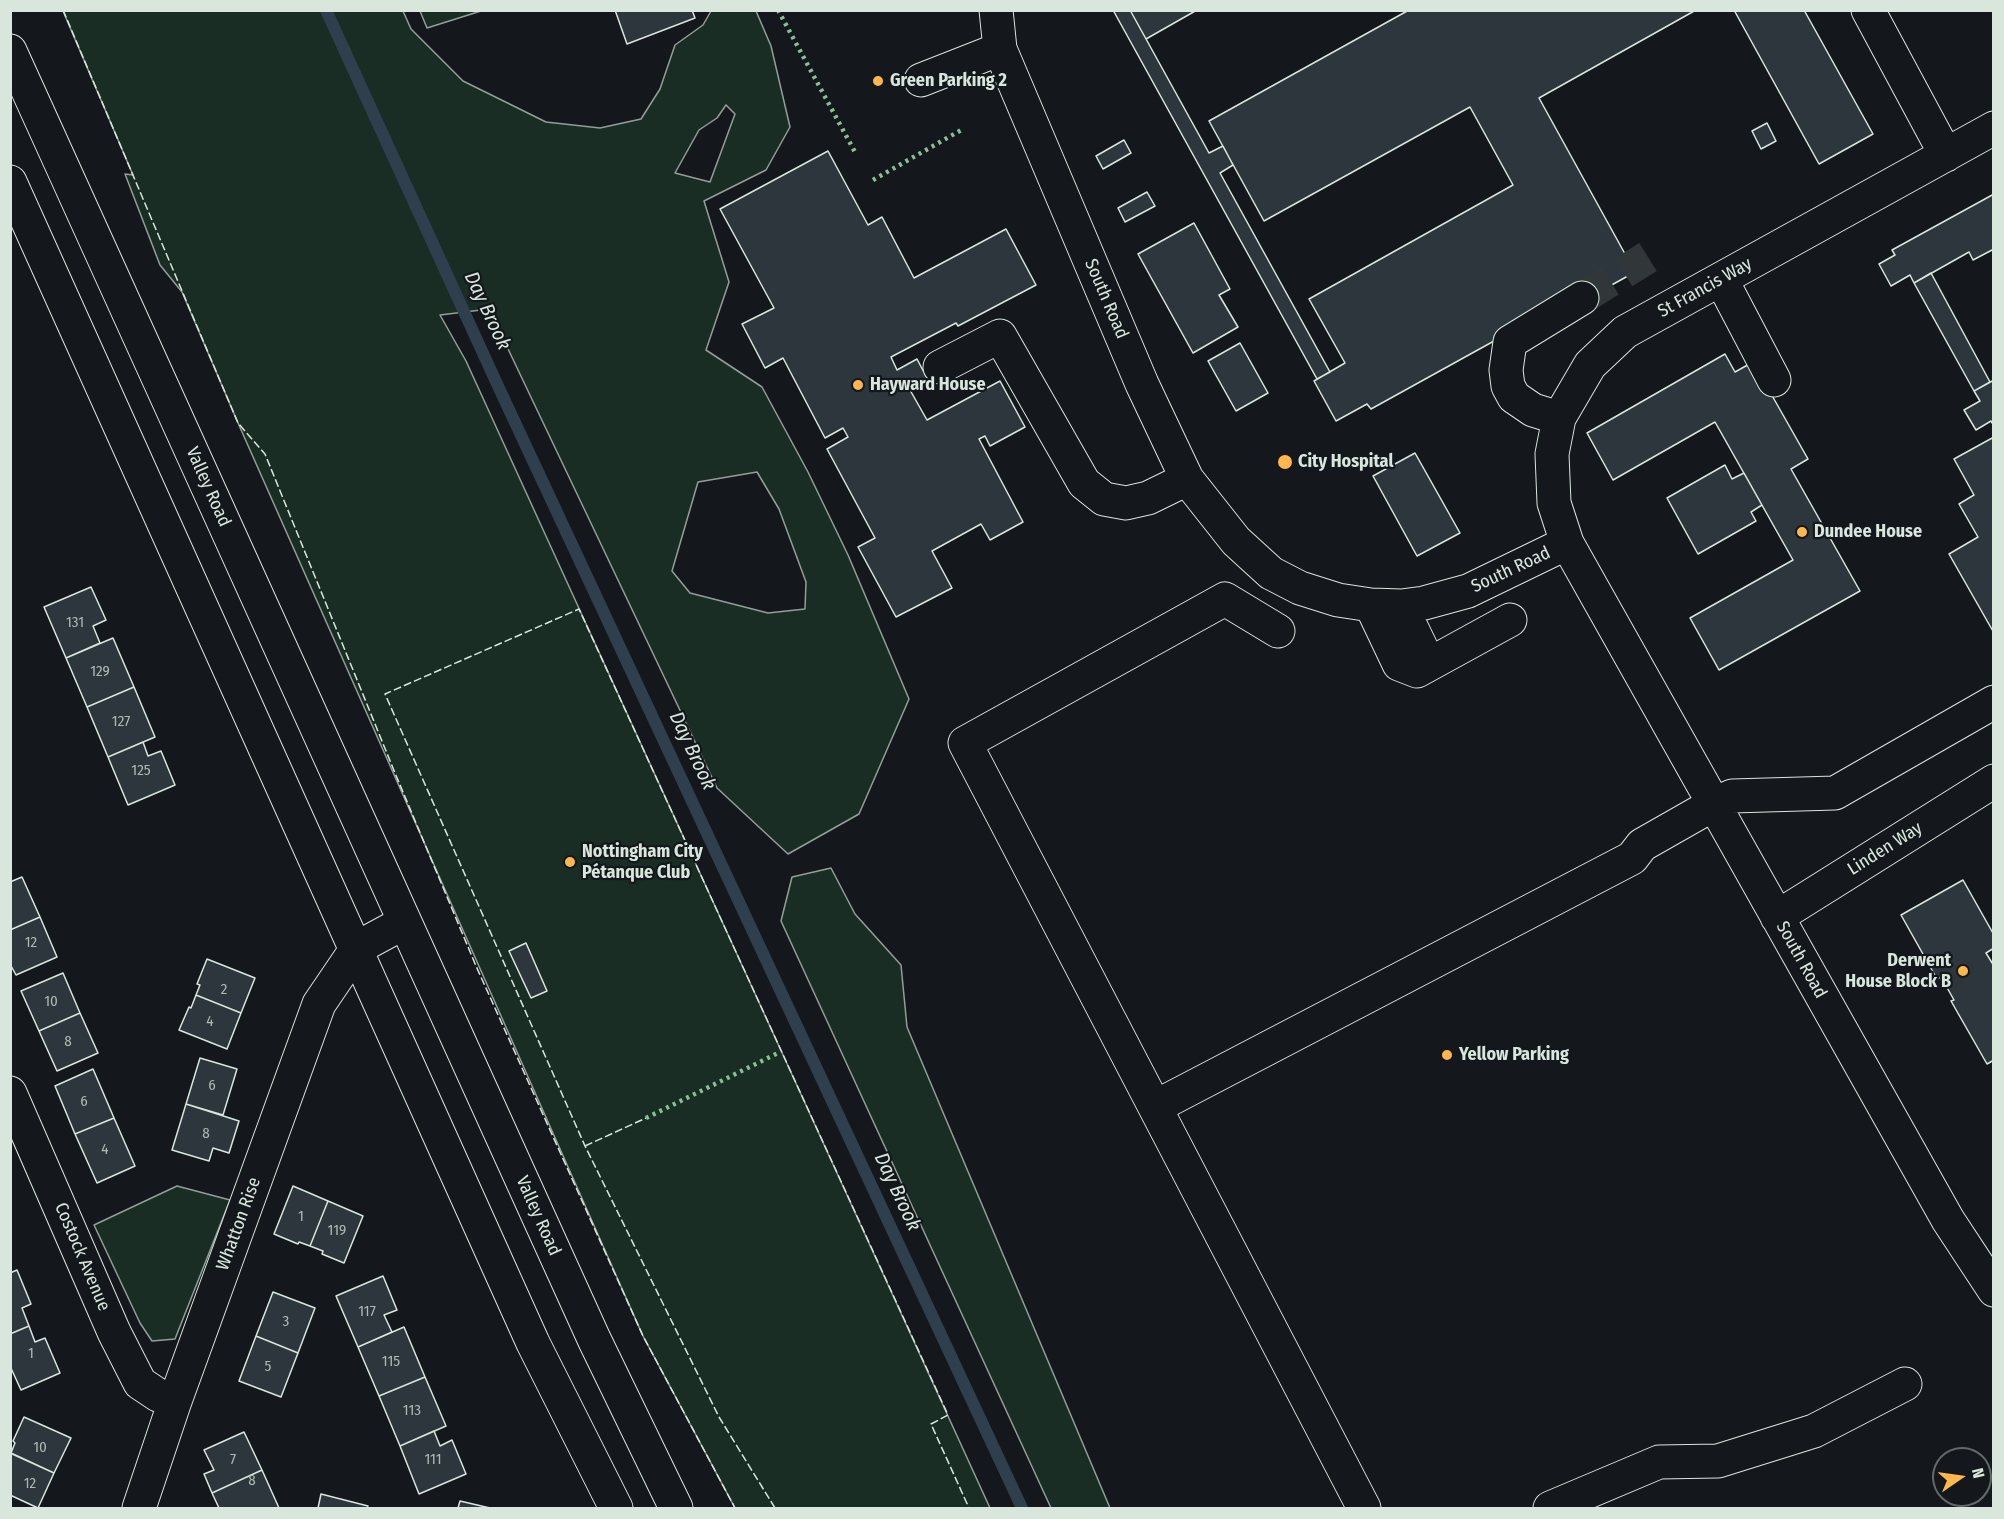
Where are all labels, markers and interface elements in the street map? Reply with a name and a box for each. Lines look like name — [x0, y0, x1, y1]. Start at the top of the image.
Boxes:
place label: Green Parking 2 — [890, 70, 1007, 92]
marker: Green Parking 2 — [871, 74, 885, 88]
street label: St Francis Way — [1654, 253, 1756, 323]
street label: South Road — [1080, 256, 1132, 342]
water label: Day Brook — [458, 268, 516, 354]
place label: Hayward House — [870, 374, 986, 396]
marker: Hayward House — [851, 378, 865, 392]
street label: Valley Road — [181, 444, 235, 530]
place label: City Hospital — [1298, 451, 1393, 473]
marker: City Hospital — [1276, 453, 1294, 471]
place label: Dundee House — [1814, 521, 1922, 543]
marker: Dundee House — [1795, 525, 1809, 539]
street label: South Road — [1468, 542, 1554, 598]
house number: 131 — [66, 614, 84, 632]
house number: 129 — [90, 663, 110, 681]
water label: Day Brook — [663, 708, 721, 794]
house number: 127 — [112, 713, 130, 731]
house number: 125 — [131, 762, 151, 780]
street label: Linden Way — [1844, 818, 1926, 880]
place label: Nottingham City Pétanque Club — [582, 841, 703, 884]
marker: Nottingham City Pétanque Club — [563, 855, 577, 869]
street label: South Road — [1771, 918, 1831, 1002]
house number: 12 — [25, 934, 37, 952]
place label: Derwent House Block B — [1845, 950, 1951, 992]
marker: Derwent House Block B — [1956, 964, 1970, 978]
house number: 2 — [221, 981, 227, 999]
house number: 10 — [44, 993, 58, 1011]
house number: 4 — [206, 1013, 214, 1031]
house number: 8 — [64, 1033, 72, 1051]
place label: Yellow Parking — [1459, 1044, 1569, 1066]
marker: Yellow Parking — [1440, 1048, 1454, 1062]
house number: 6 — [208, 1077, 216, 1095]
house number: 6 — [80, 1093, 88, 1111]
house number: 8 — [202, 1125, 210, 1143]
house number: 4 — [101, 1141, 109, 1159]
water label: Day Brook — [868, 1149, 926, 1235]
street label: Valley Road — [511, 1173, 565, 1259]
street label: Whatton Rise — [212, 1175, 266, 1273]
street label: Costock Avenue — [50, 1200, 114, 1314]
house number: 1 — [298, 1208, 304, 1226]
house number: 119 — [328, 1222, 346, 1240]
house number: 117 — [358, 1303, 376, 1321]
house number: 3 — [283, 1313, 289, 1331]
house number: 1 — [28, 1345, 34, 1363]
house number: 115 — [382, 1353, 400, 1371]
house number: 5 — [265, 1358, 271, 1376]
house number: 113 — [403, 1402, 421, 1420]
house number: 10 — [33, 1439, 47, 1457]
north arrow — [1932, 1447, 1992, 1507]
house number: 7 — [230, 1451, 236, 1469]
house number: 111 — [424, 1451, 442, 1469]
text: N — [1968, 1466, 1988, 1480]
house number: 8 — [248, 1472, 256, 1490]
house number: 12 — [24, 1475, 36, 1493]

